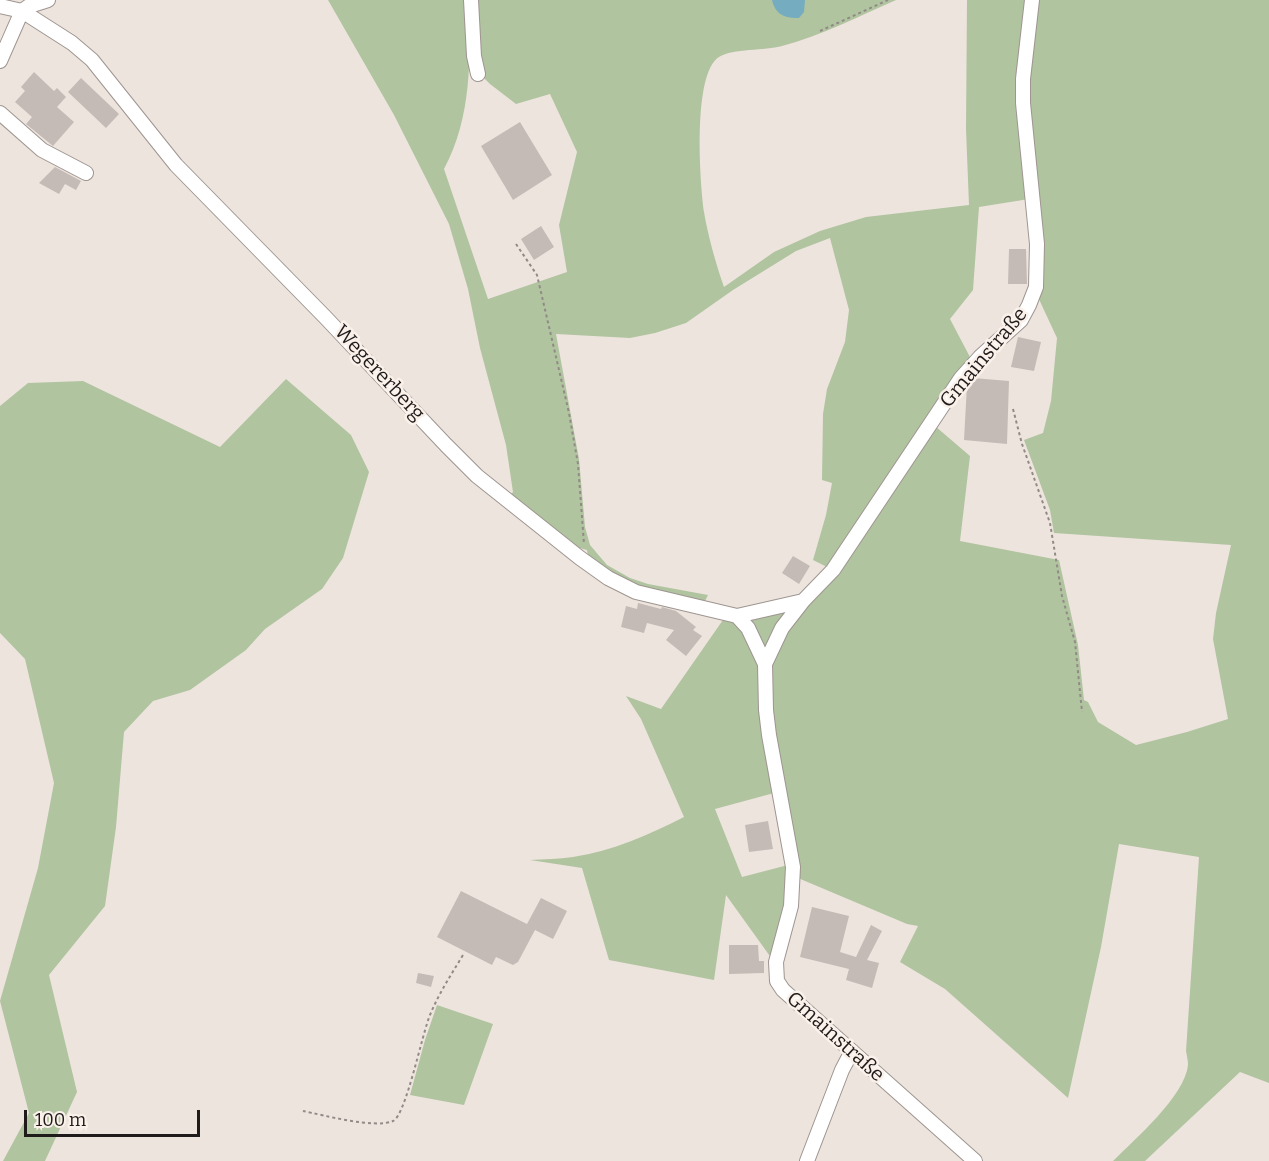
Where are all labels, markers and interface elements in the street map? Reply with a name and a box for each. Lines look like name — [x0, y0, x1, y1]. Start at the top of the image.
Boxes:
street label: Gmainstraße — [935, 303, 1033, 413]
street label: Wegererberg — [329, 320, 429, 426]
street label: Gmainstraße — [781, 987, 889, 1087]
scale bar — [27, 1098, 202, 1136]
text: 100 m — [35, 1109, 86, 1131]

